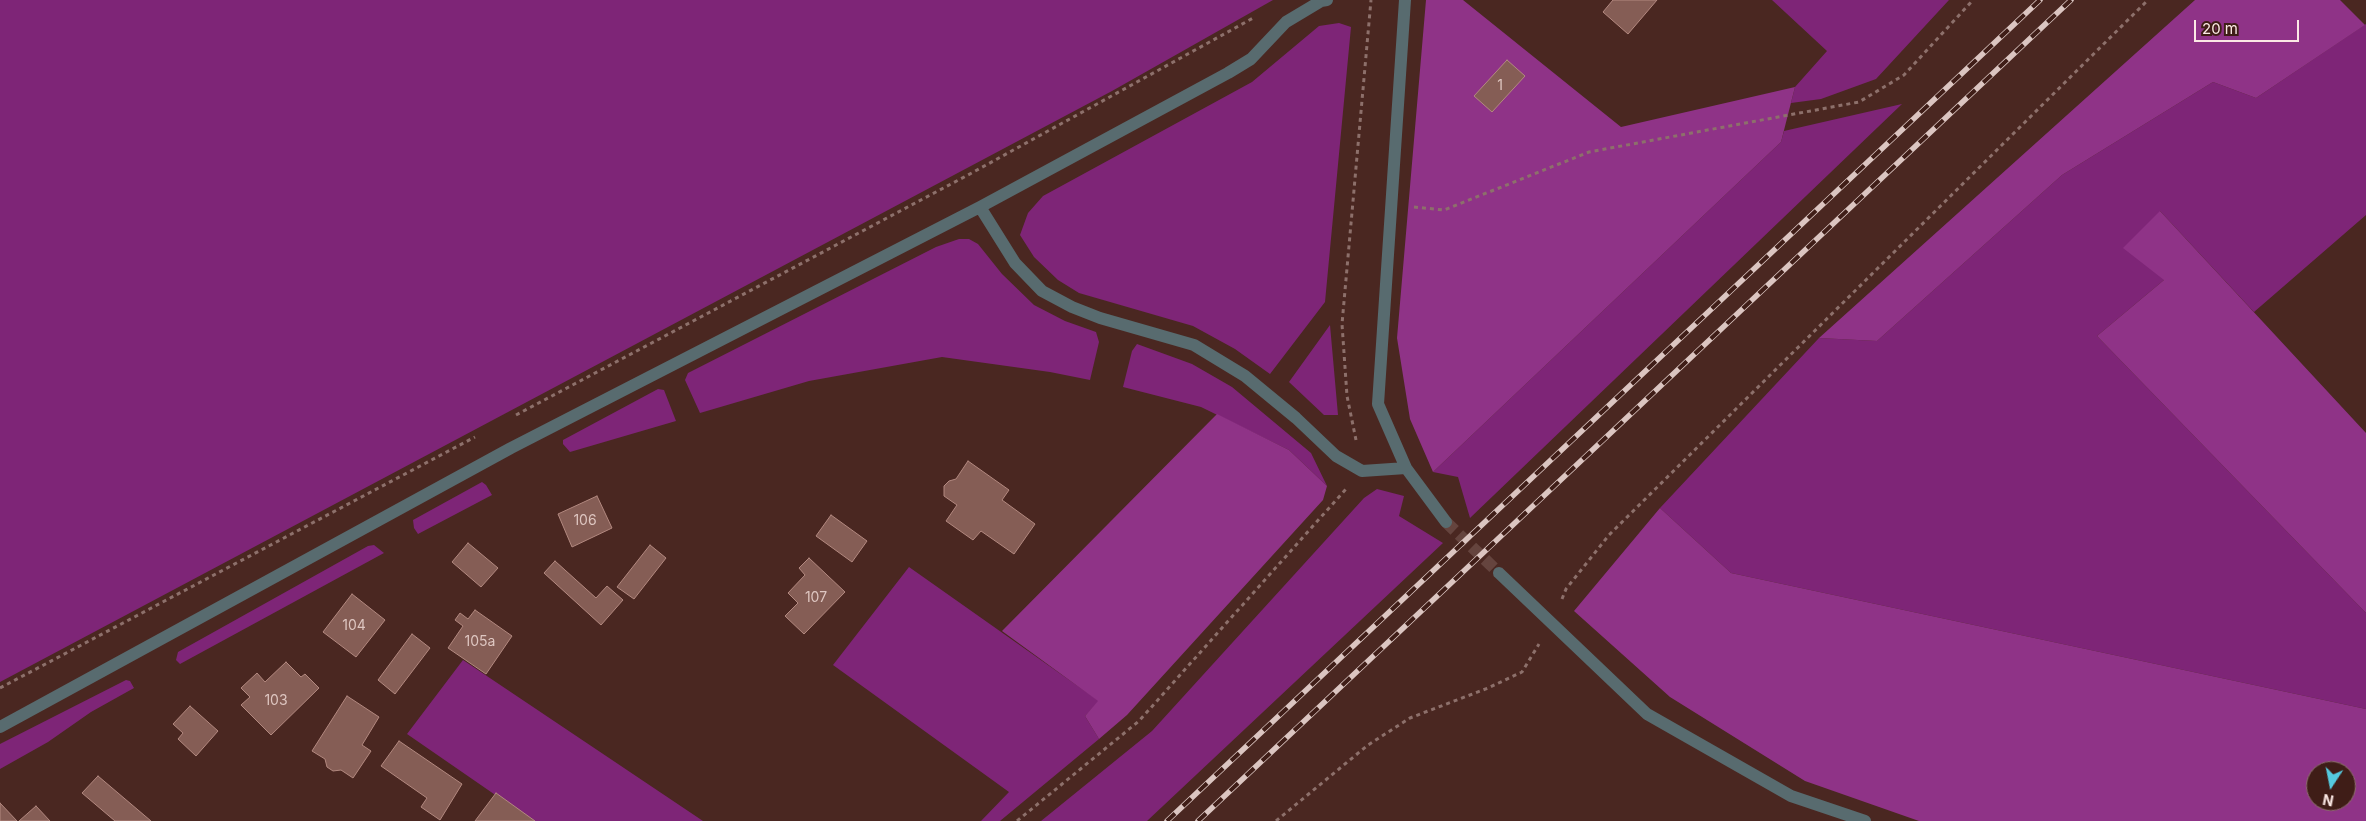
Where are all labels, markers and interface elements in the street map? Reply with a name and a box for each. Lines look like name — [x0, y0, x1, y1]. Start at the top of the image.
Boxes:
scale bar — [2196, 10, 2301, 42]
text: 20 m — [2202, 19, 2238, 38]
house number: 1 — [1497, 78, 1503, 94]
house number: 106 — [573, 513, 597, 529]
house number: 107 — [805, 590, 827, 606]
house number: 104 — [342, 618, 366, 634]
house number: 105a — [465, 634, 495, 650]
house number: 103 — [264, 693, 288, 709]
north arrow — [2306, 761, 2356, 811]
text: N — [2321, 791, 2335, 810]

